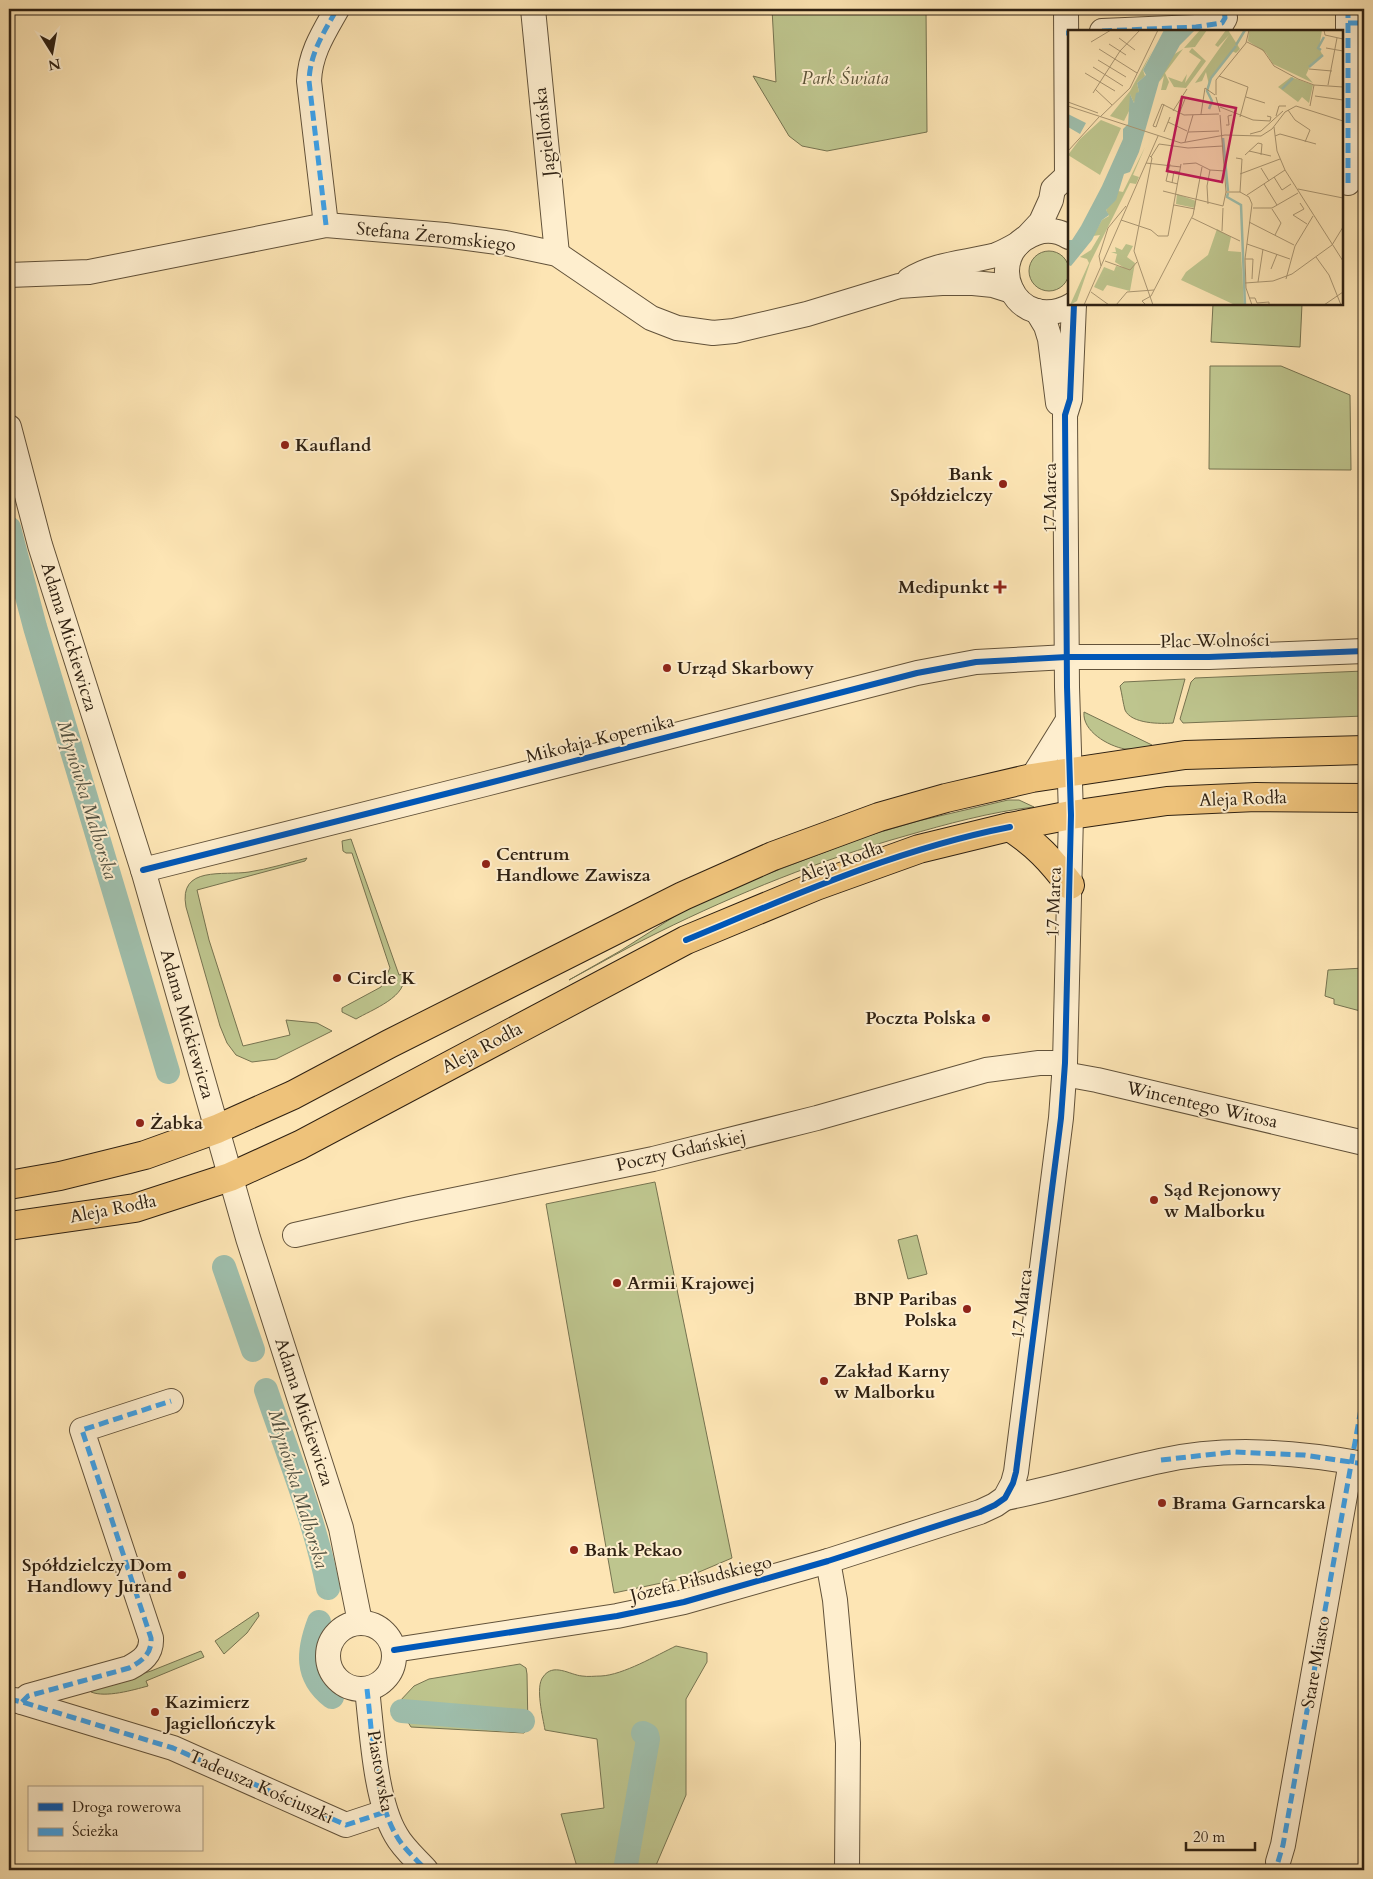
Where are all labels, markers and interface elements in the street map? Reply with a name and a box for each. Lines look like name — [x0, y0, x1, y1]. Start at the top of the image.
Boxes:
north arrow — [28, 28, 78, 78]
inset map — [1068, 30, 1343, 305]
text: N — [47, 54, 62, 75]
park label: Park Świata — [801, 66, 889, 91]
street label: Jagiellońska — [528, 86, 562, 181]
street label: Stefana Żeromskiego — [355, 216, 517, 258]
place label: Kaufland — [295, 433, 372, 458]
marker: Kaufland — [279, 439, 291, 451]
place label: Bank Spółdzielczy — [890, 462, 994, 508]
street label: 17 Marca — [1038, 463, 1063, 533]
marker: Bank Spółdzielczy — [997, 478, 1009, 490]
street label: Adama Mickiewicza — [34, 559, 104, 715]
place label: Medipunkt — [898, 575, 990, 600]
marker: Medipunkt — [993, 580, 1007, 594]
street label: Plac Wolności — [1160, 628, 1270, 654]
place label: Urząd Skarbowy — [677, 656, 815, 681]
marker: Urząd Skarbowy — [661, 662, 673, 674]
street label: Mikołaja Kopernika — [523, 708, 677, 770]
water label: Młynówka Malborska — [50, 717, 124, 883]
street label: Aleja Rodła — [1199, 785, 1288, 813]
street label: Aleja Rodła — [795, 835, 887, 889]
place label: Centrum Handlowe Zawisza — [496, 842, 651, 888]
marker: Centrum Handlowe Zawisza — [480, 858, 492, 870]
street label: 17 Marca — [1040, 866, 1068, 938]
street label: Adama Mickiewicza — [154, 946, 220, 1102]
place label: Circle K — [347, 966, 416, 991]
marker: Circle K — [331, 972, 343, 984]
place label: Poczta Polska — [865, 1006, 976, 1031]
marker: Poczta Polska — [980, 1012, 992, 1024]
street label: Aleja Rodła — [437, 1016, 527, 1080]
street label: Wincentego Witosa — [1123, 1075, 1280, 1135]
place label: Żabka — [150, 1111, 203, 1136]
marker: Żabka — [134, 1117, 146, 1129]
street label: Poczty Gdańskiej — [614, 1124, 748, 1178]
place label: Sąd Rejonowy w Malborku — [1164, 1178, 1282, 1224]
street label: Aleja Rodła — [68, 1188, 159, 1230]
marker: Sąd Rejonowy w Malborku — [1148, 1194, 1160, 1206]
street label: 17 Marca — [1005, 1267, 1039, 1341]
place label: Armii Krajowej — [627, 1271, 755, 1296]
marker: Armii Krajowej — [611, 1277, 623, 1289]
place label: BNP Paribas Polska — [854, 1287, 957, 1333]
marker: BNP Paribas Polska — [961, 1303, 973, 1315]
street label: Adama Mickiewicza — [268, 1335, 340, 1490]
place label: Zakład Karny w Malborku — [834, 1359, 951, 1405]
marker: Zakład Karny w Malborku — [818, 1375, 830, 1387]
water label: Młynówka Malborska — [261, 1406, 335, 1572]
place label: Brama Garncarska — [1172, 1491, 1326, 1516]
marker: Brama Garncarska — [1156, 1497, 1168, 1509]
place label: Bank Pekao — [584, 1538, 682, 1563]
marker: Bank Pekao — [568, 1544, 580, 1556]
street label: Józefa Piłsudskiego — [625, 1549, 775, 1609]
place label: Spółdzielczy Dom Handlowy Jurand — [22, 1553, 173, 1599]
marker: Spółdzielczy Dom Handlowy Jurand — [176, 1569, 188, 1581]
street label: Stare Miasto — [1296, 1614, 1336, 1710]
place label: Kazimierz Jagiellończyk — [162, 1690, 276, 1736]
marker: Kazimierz Jagiellończyk — [149, 1706, 161, 1718]
street label: Piastowska — [361, 1728, 400, 1814]
street label: Tadeusza Kościuszki — [185, 1744, 337, 1830]
legend — [28, 1786, 202, 1852]
text: Droga rowerowa — [72, 1797, 182, 1817]
scale bar — [1186, 1819, 1254, 1851]
text: Ścieżka — [72, 1821, 119, 1841]
text: 20 m — [1193, 1827, 1225, 1847]

